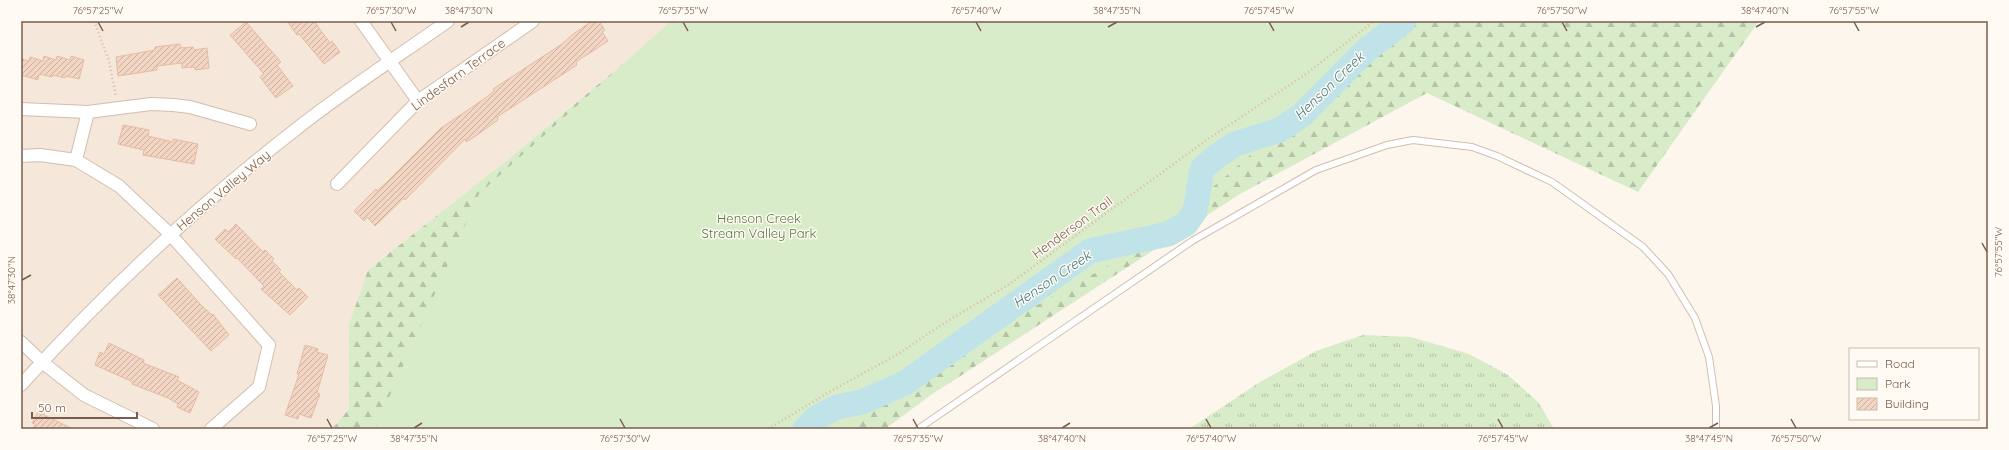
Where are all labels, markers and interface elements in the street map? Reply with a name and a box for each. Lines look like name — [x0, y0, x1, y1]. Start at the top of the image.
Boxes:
text: 76°57'25"W — [73, 4, 124, 17]
text: 76°57'30"W — [366, 4, 417, 17]
text: 38°47'30"N — [445, 4, 493, 17]
text: 76°57'35"W — [658, 4, 708, 17]
text: 76°57'40"W — [951, 4, 1002, 17]
text: 38°47'35"N — [1093, 4, 1141, 17]
text: 76°57'45"W — [1244, 4, 1295, 17]
text: 76°57'50"W — [1537, 4, 1588, 17]
text: 38°47'40"N — [1741, 4, 1789, 17]
text: 76°57'55"W — [1829, 4, 1880, 17]
street label: Lindesfarn Terrace — [408, 34, 508, 114]
water label: Henson Creek — [1290, 47, 1369, 124]
street label: Henson Valley Way — [173, 146, 273, 234]
street label: Henderson Trail — [1029, 193, 1115, 261]
park label: Henson Creek Stream Valley Park — [701, 210, 817, 241]
text: 76°57'55"W — [1992, 226, 2005, 277]
water label: Henson Creek — [1009, 245, 1096, 312]
text: 38°47'30"N — [5, 256, 18, 304]
legend — [1849, 348, 1979, 420]
text: Road — [1885, 356, 1915, 371]
text: Park — [1885, 376, 1910, 391]
scale bar — [32, 394, 137, 420]
text: Building — [1885, 396, 1929, 411]
text: 50 m — [38, 400, 66, 415]
text: 76°57'25"W — [307, 432, 358, 445]
text: 38°47'35"N — [390, 432, 438, 445]
text: 76°57'30"W — [600, 432, 651, 445]
text: 76°57'35"W — [893, 432, 943, 445]
text: 38°47'40"N — [1038, 432, 1086, 445]
text: 76°57'40"W — [1186, 432, 1237, 445]
text: 76°57'45"W — [1478, 432, 1529, 445]
text: 38°47'45"N — [1685, 432, 1733, 445]
text: 76°57'50"W — [1771, 432, 1822, 445]

